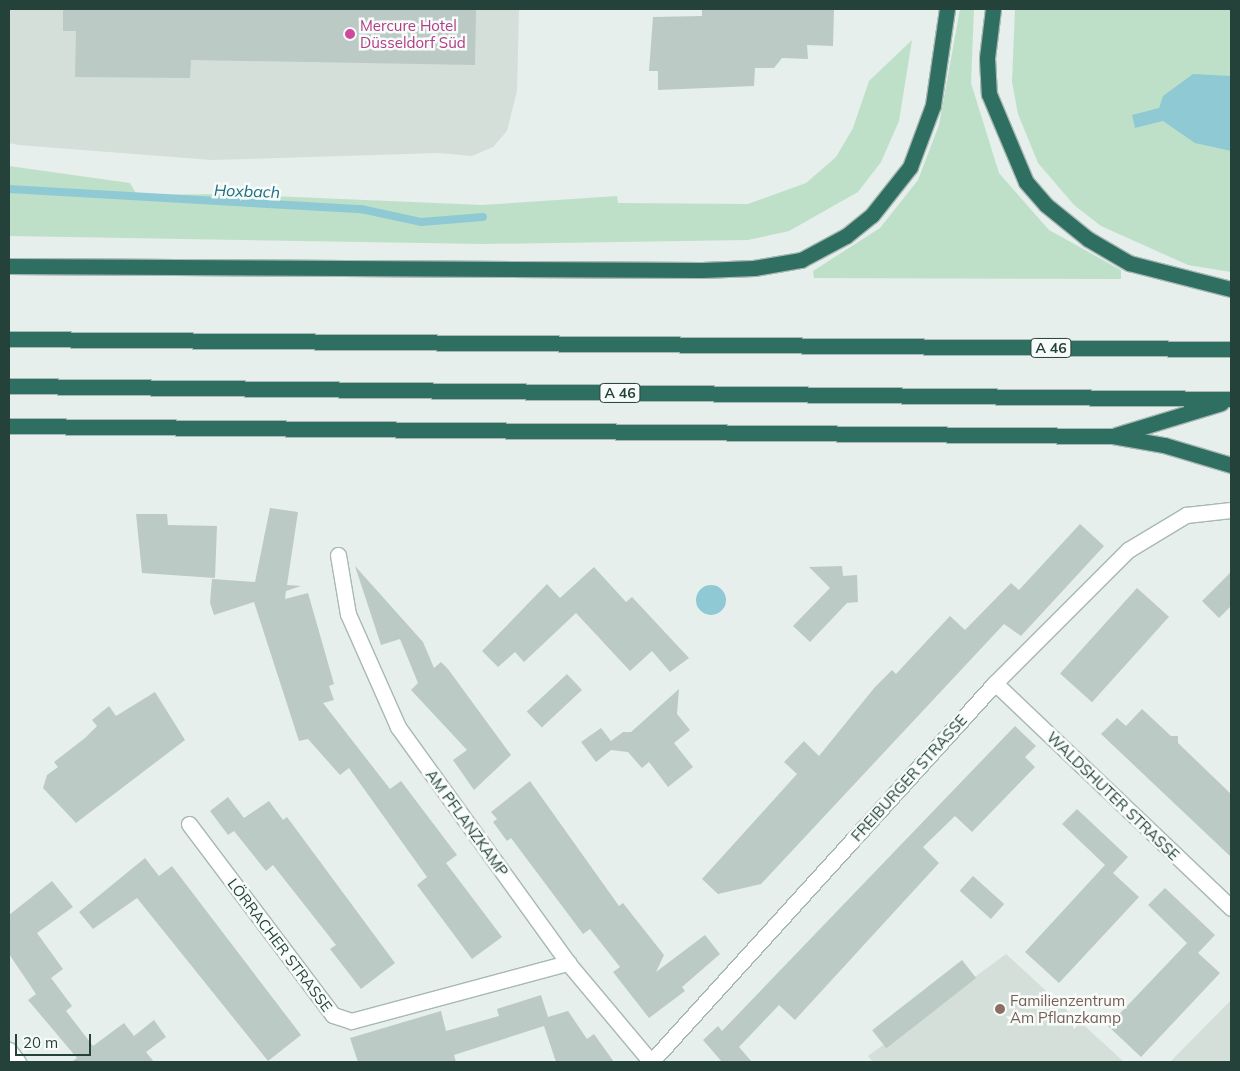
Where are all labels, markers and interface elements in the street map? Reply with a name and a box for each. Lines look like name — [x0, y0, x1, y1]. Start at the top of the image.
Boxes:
place label: Mercure Hotel Düsseldorf Süd — [360, 16, 466, 51]
marker: Mercure Hotel Düsseldorf Süd — [344, 28, 356, 40]
water label: Hoxbach — [214, 180, 280, 202]
road number: A 46 — [1030, 336, 1072, 359]
road number: A 46 — [599, 382, 641, 404]
street label: FREIBURGER STRASSE — [847, 711, 971, 845]
street label: WALDSHUTER STRASSE — [1043, 728, 1183, 864]
street label: AM PFLANZKAMP — [422, 766, 512, 880]
street label: LÖRRACHER STRASSE — [224, 875, 336, 1015]
place label: Familienzentrum Am Pflanzkamp — [1010, 991, 1125, 1026]
marker: Familienzentrum Am Pflanzkamp — [994, 1003, 1006, 1015]
scale bar — [18, 1024, 94, 1056]
text: 20 m — [23, 1033, 58, 1052]

